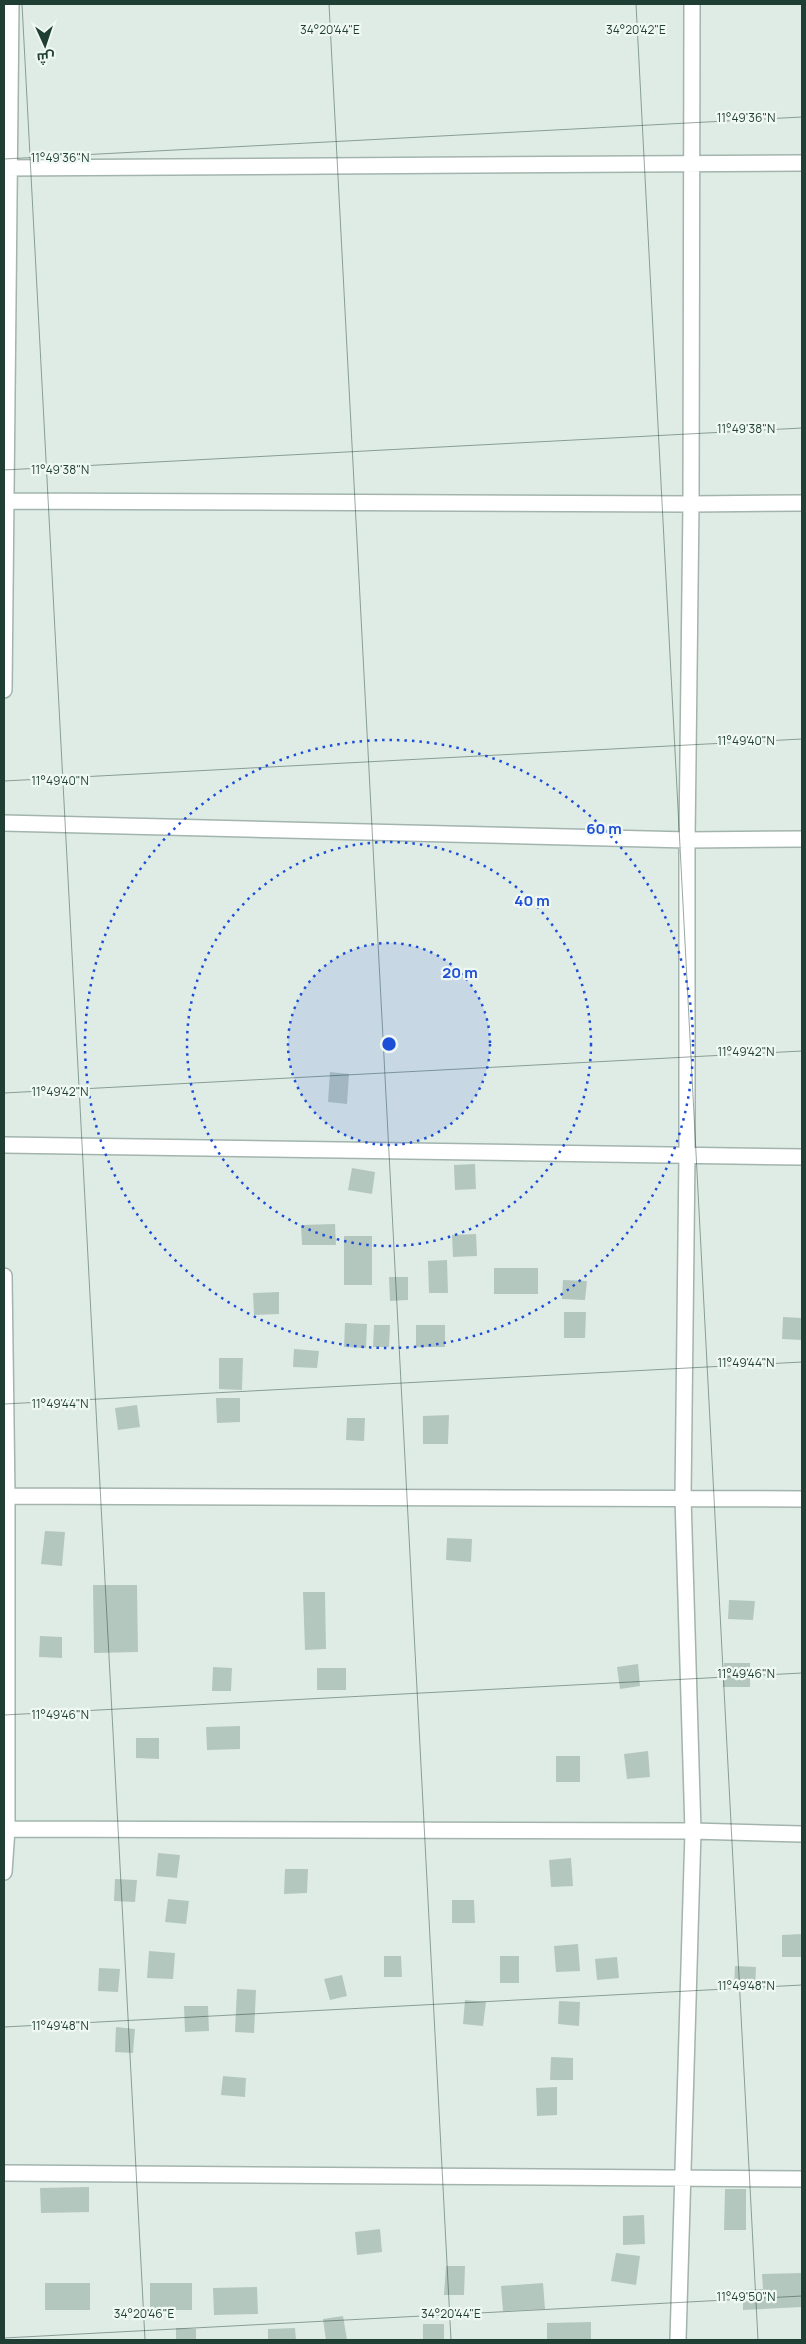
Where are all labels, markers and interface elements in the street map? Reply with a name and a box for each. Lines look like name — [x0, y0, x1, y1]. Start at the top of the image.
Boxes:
north arrow — [20, 20, 70, 70]
text: 34°20'44"E — [300, 21, 360, 38]
text: 34°20'42"E — [606, 21, 666, 38]
text: ش — [36, 49, 55, 68]
text: 11°49'36"N — [717, 109, 775, 126]
text: 11°49'36"N — [31, 149, 89, 166]
text: 11°49'38"N — [717, 420, 775, 437]
text: 11°49'38"N — [31, 461, 89, 478]
text: 11°49'40"N — [717, 732, 775, 749]
text: 11°49'40"N — [31, 772, 89, 789]
text: 60 m — [586, 818, 622, 839]
text: 40 m — [514, 890, 550, 911]
text: 20 m — [442, 962, 478, 983]
centre of rings — [380, 1035, 398, 1053]
text: 11°49'42"N — [717, 1043, 775, 1060]
text: 11°49'42"N — [31, 1083, 89, 1100]
text: 11°49'44"N — [717, 1354, 775, 1371]
text: 11°49'44"N — [31, 1395, 89, 1412]
text: 11°49'46"N — [717, 1665, 775, 1682]
text: 11°49'46"N — [31, 1706, 89, 1723]
text: 11°49'48"N — [717, 1977, 775, 1994]
text: 11°49'48"N — [31, 2017, 89, 2034]
text: 11°49'50"N — [717, 2288, 775, 2305]
text: 34°20'46"E — [114, 2305, 174, 2322]
text: 34°20'44"E — [421, 2305, 481, 2322]

